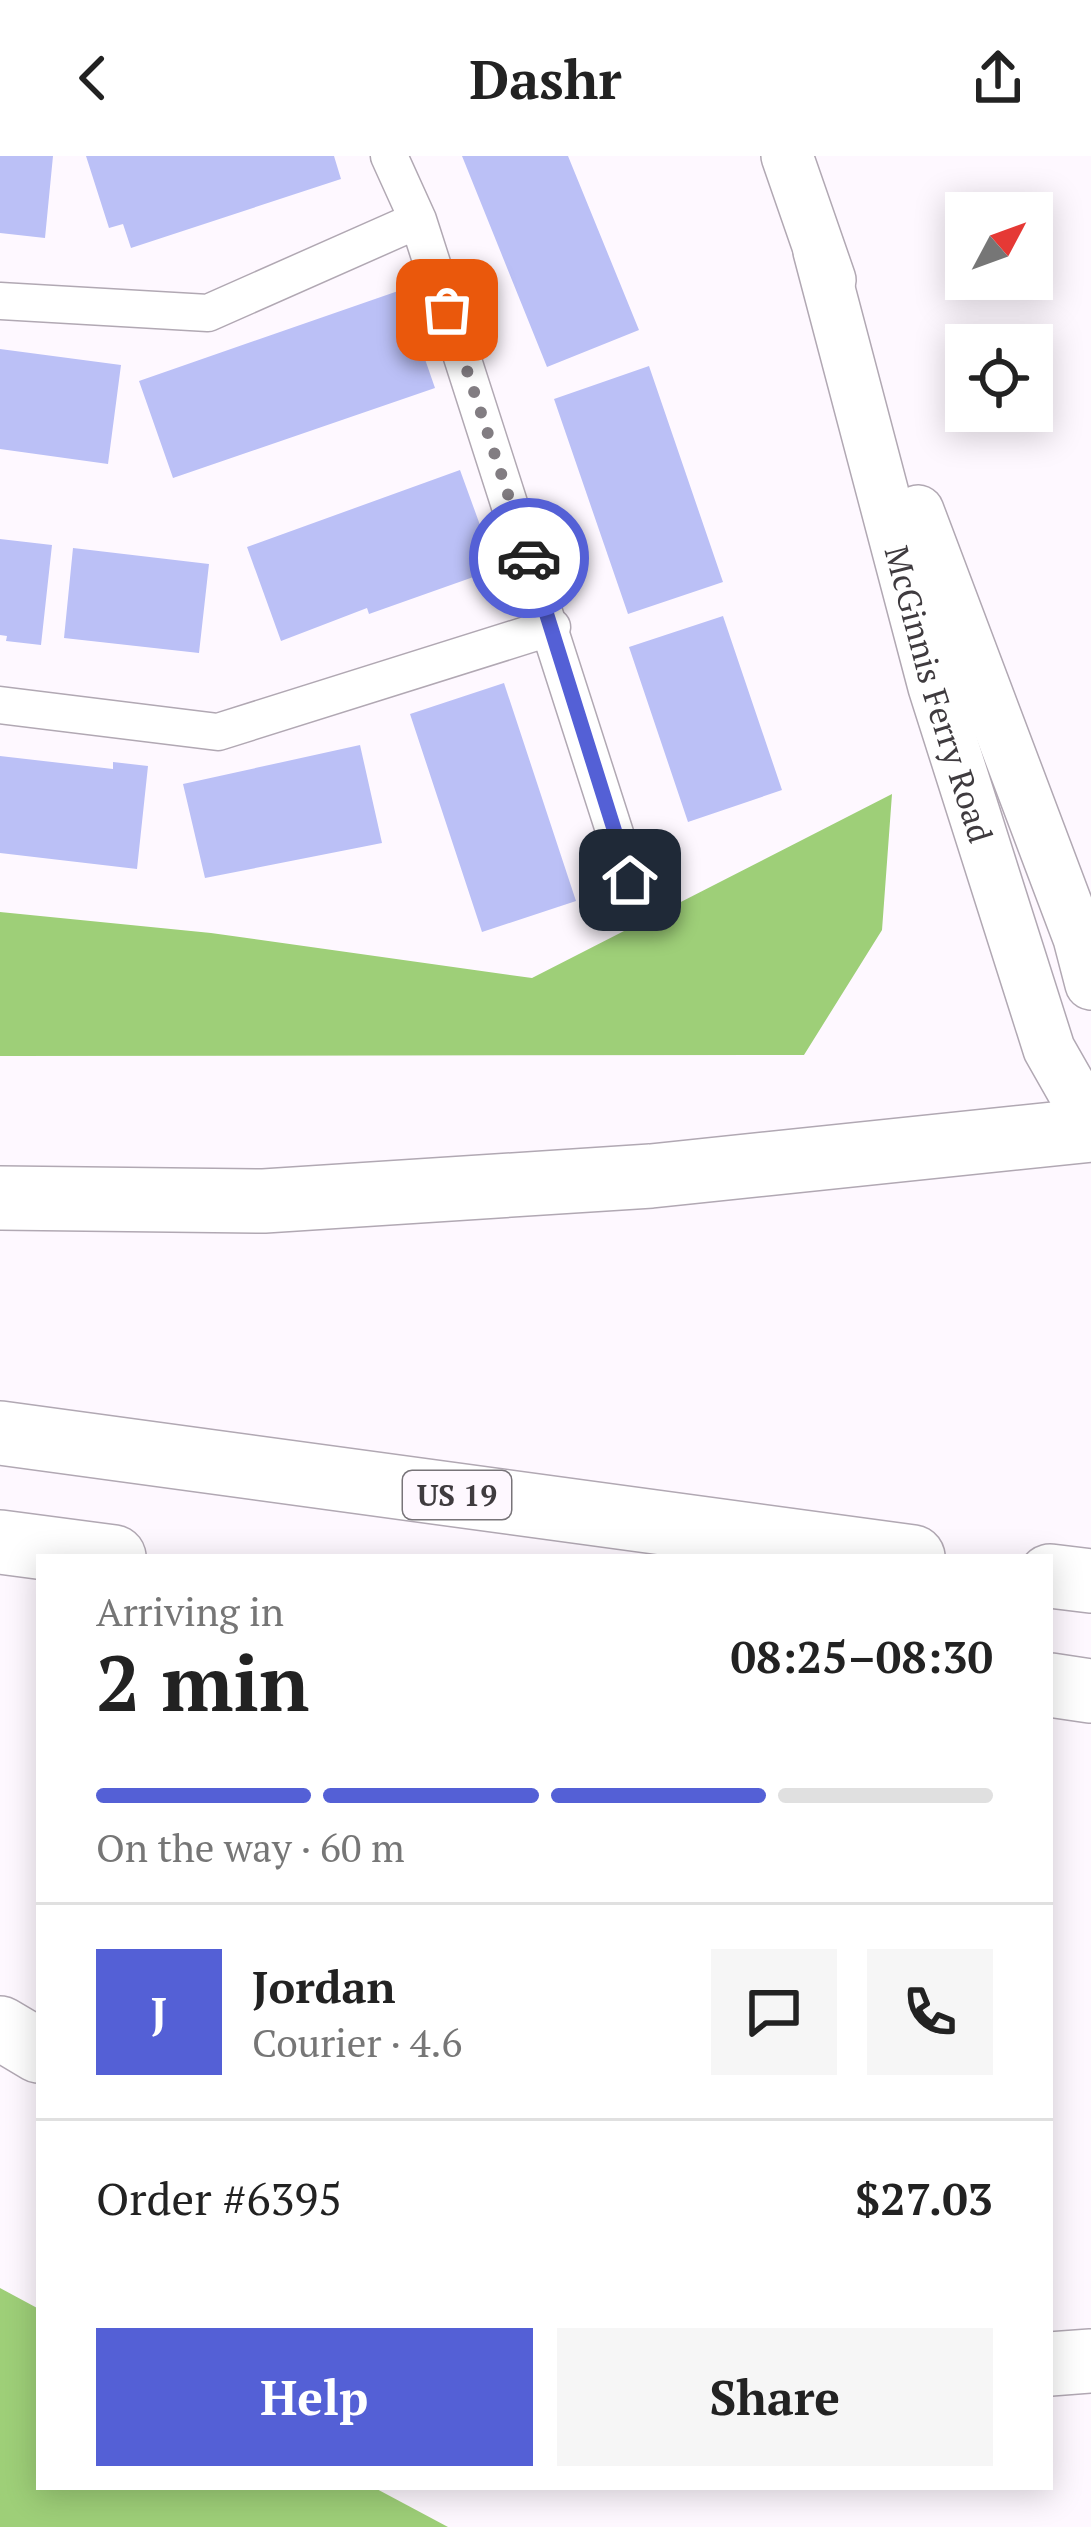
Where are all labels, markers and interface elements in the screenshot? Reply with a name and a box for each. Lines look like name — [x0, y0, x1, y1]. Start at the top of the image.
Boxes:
text: Dashr — [469, 43, 622, 114]
icon: back — [60, 45, 126, 111]
icon: share — [965, 45, 1031, 111]
north arrow — [945, 192, 1053, 300]
map controls — [945, 192, 1053, 432]
pin — [396, 259, 498, 361]
icon: bag — [414, 277, 480, 343]
button: locate — [945, 324, 1053, 432]
courier — [469, 498, 589, 618]
icon: car — [496, 525, 562, 591]
street label: McGinnis Ferry Road — [876, 541, 1003, 848]
pin — [579, 829, 681, 931]
icon: home — [597, 847, 663, 913]
road number: US 19 — [403, 1471, 511, 1519]
text: Arriving in — [96, 1585, 284, 1637]
text: 08:25–08:30 — [731, 1626, 993, 1686]
text: 2 min — [96, 1630, 309, 1733]
text: On the way · 60 m — [96, 1821, 405, 1873]
button: chat — [711, 1949, 837, 2075]
button: phone — [867, 1949, 993, 2075]
text: Jordan — [252, 1956, 396, 2016]
text: J — [151, 1982, 167, 2042]
text: Courier · 4.6 — [252, 2016, 462, 2068]
text: Order #6395 — [96, 2168, 342, 2228]
text: $27.03 — [855, 2168, 993, 2228]
button: Help — [96, 2328, 533, 2466]
button: Share — [557, 2328, 993, 2466]

